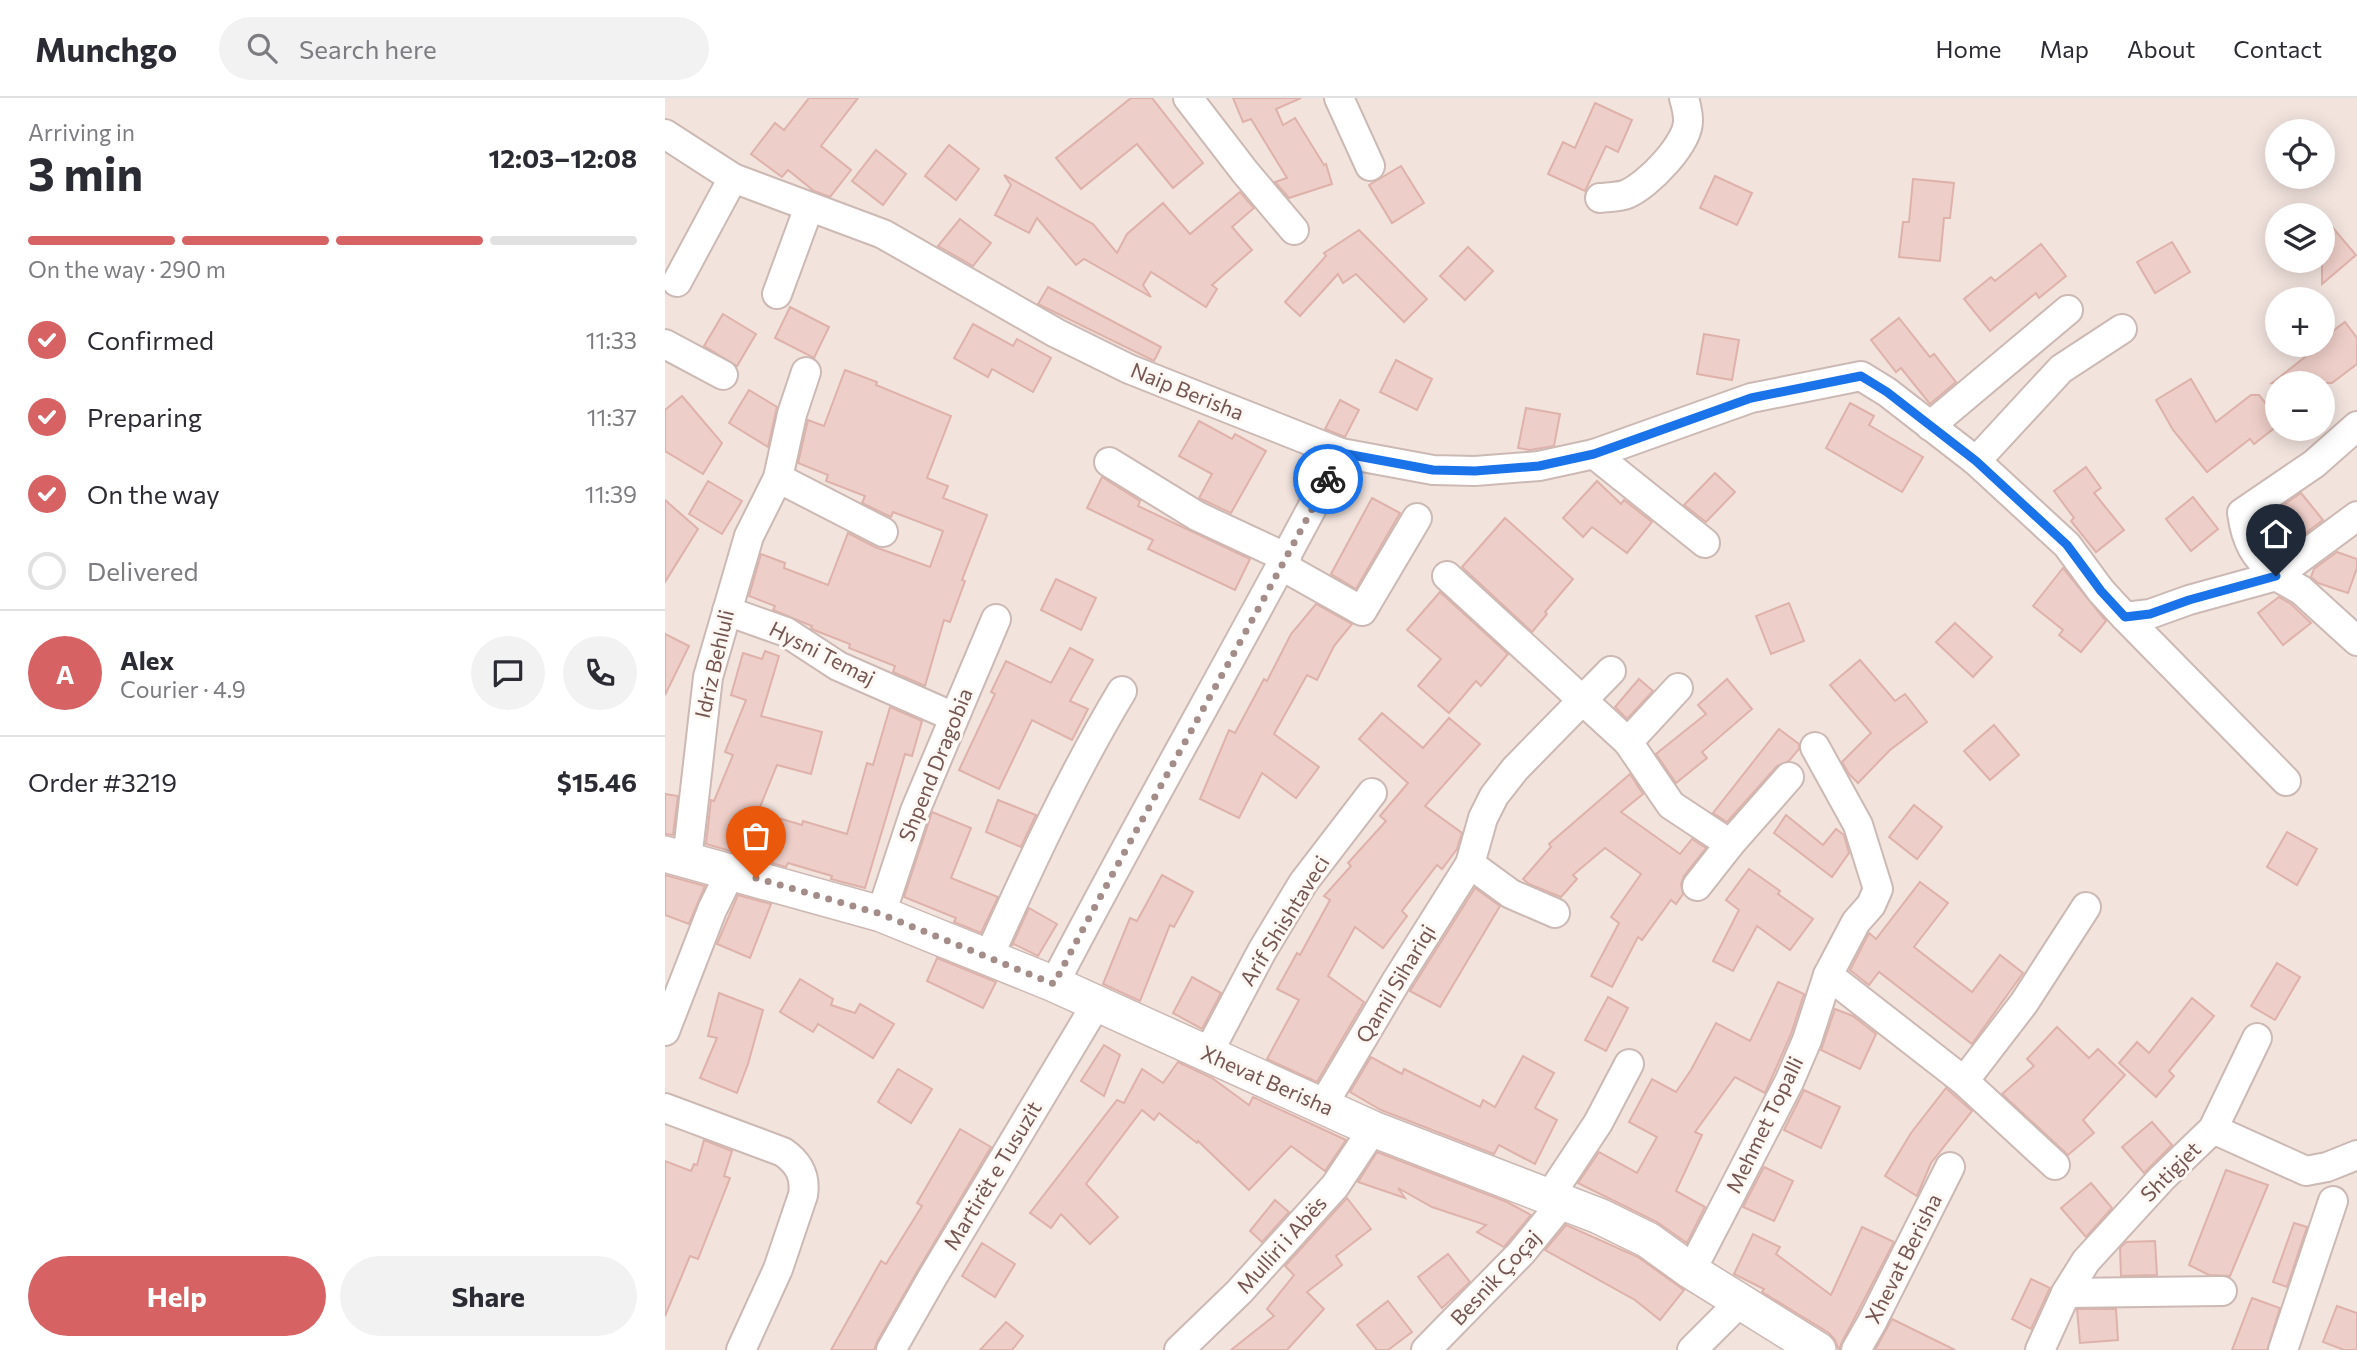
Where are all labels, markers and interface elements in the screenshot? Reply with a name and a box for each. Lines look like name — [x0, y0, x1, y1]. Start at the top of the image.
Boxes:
search box — [219, 17, 709, 80]
text: Munchgo — [35, 28, 177, 69]
icon: search — [243, 29, 281, 67]
text: Search here — [299, 33, 437, 64]
text: Home — [1936, 34, 2002, 63]
text: Map — [2040, 34, 2089, 63]
text: About — [2127, 34, 2195, 63]
text: Contact — [2233, 34, 2322, 63]
text: Arriving in — [28, 118, 135, 146]
map controls — [2265, 119, 2335, 441]
button: locate — [2265, 119, 2335, 189]
text: 12:03–12:08 — [489, 142, 637, 173]
text: 3 min — [28, 144, 143, 200]
button: layers — [2265, 203, 2335, 273]
text: On the way · 290 m — [28, 255, 226, 283]
button: + — [2265, 287, 2335, 357]
icon: check — [28, 321, 66, 359]
text: Confirmed — [87, 324, 214, 355]
text: 11:33 — [586, 326, 637, 354]
street label: Naip Berisha — [1127, 357, 1248, 425]
button: − — [2265, 371, 2335, 441]
icon: check — [28, 398, 66, 436]
text: Preparing — [87, 401, 202, 432]
text: 11:37 — [587, 403, 637, 431]
courier — [1293, 444, 1363, 514]
icon: bike — [1309, 460, 1347, 498]
icon: check — [28, 475, 66, 513]
text: On the way — [87, 478, 220, 509]
text: 11:39 — [585, 480, 637, 508]
pin — [2246, 504, 2306, 576]
icon: home — [2257, 515, 2295, 553]
text: Delivered — [87, 555, 198, 586]
street label: Idriz Behluli — [689, 607, 738, 720]
street label: Hysni Temaj — [766, 615, 880, 690]
button: chat — [471, 636, 545, 710]
button: phone — [563, 636, 637, 710]
text: Alex — [120, 644, 174, 675]
text: A — [56, 658, 74, 689]
text: Courier · 4.9 — [120, 675, 246, 703]
street label: Shpend Dragobia — [892, 684, 977, 845]
text: Order #3219 — [28, 766, 177, 797]
text: $15.46 — [557, 766, 637, 797]
pin — [726, 806, 786, 878]
icon: bag — [737, 817, 775, 855]
street label: Arif Shishtaveci — [1234, 851, 1334, 990]
street label: Qamil Sihariqi — [1350, 920, 1440, 1047]
street label: Xhevat Berisha — [1198, 1039, 1338, 1120]
street label: Mehmet Topalli — [1720, 1052, 1808, 1197]
street label: Martirët e Tusuzit — [937, 1096, 1046, 1254]
street label: Shtigjet — [2135, 1136, 2205, 1206]
street label: Xhevat Berisha — [1859, 1189, 1946, 1327]
street label: Mulliri i Abës — [1231, 1190, 1331, 1298]
street label: Besnik Çoçaj — [1445, 1224, 1545, 1330]
button: Help — [28, 1256, 326, 1336]
button: Share — [340, 1256, 637, 1336]

